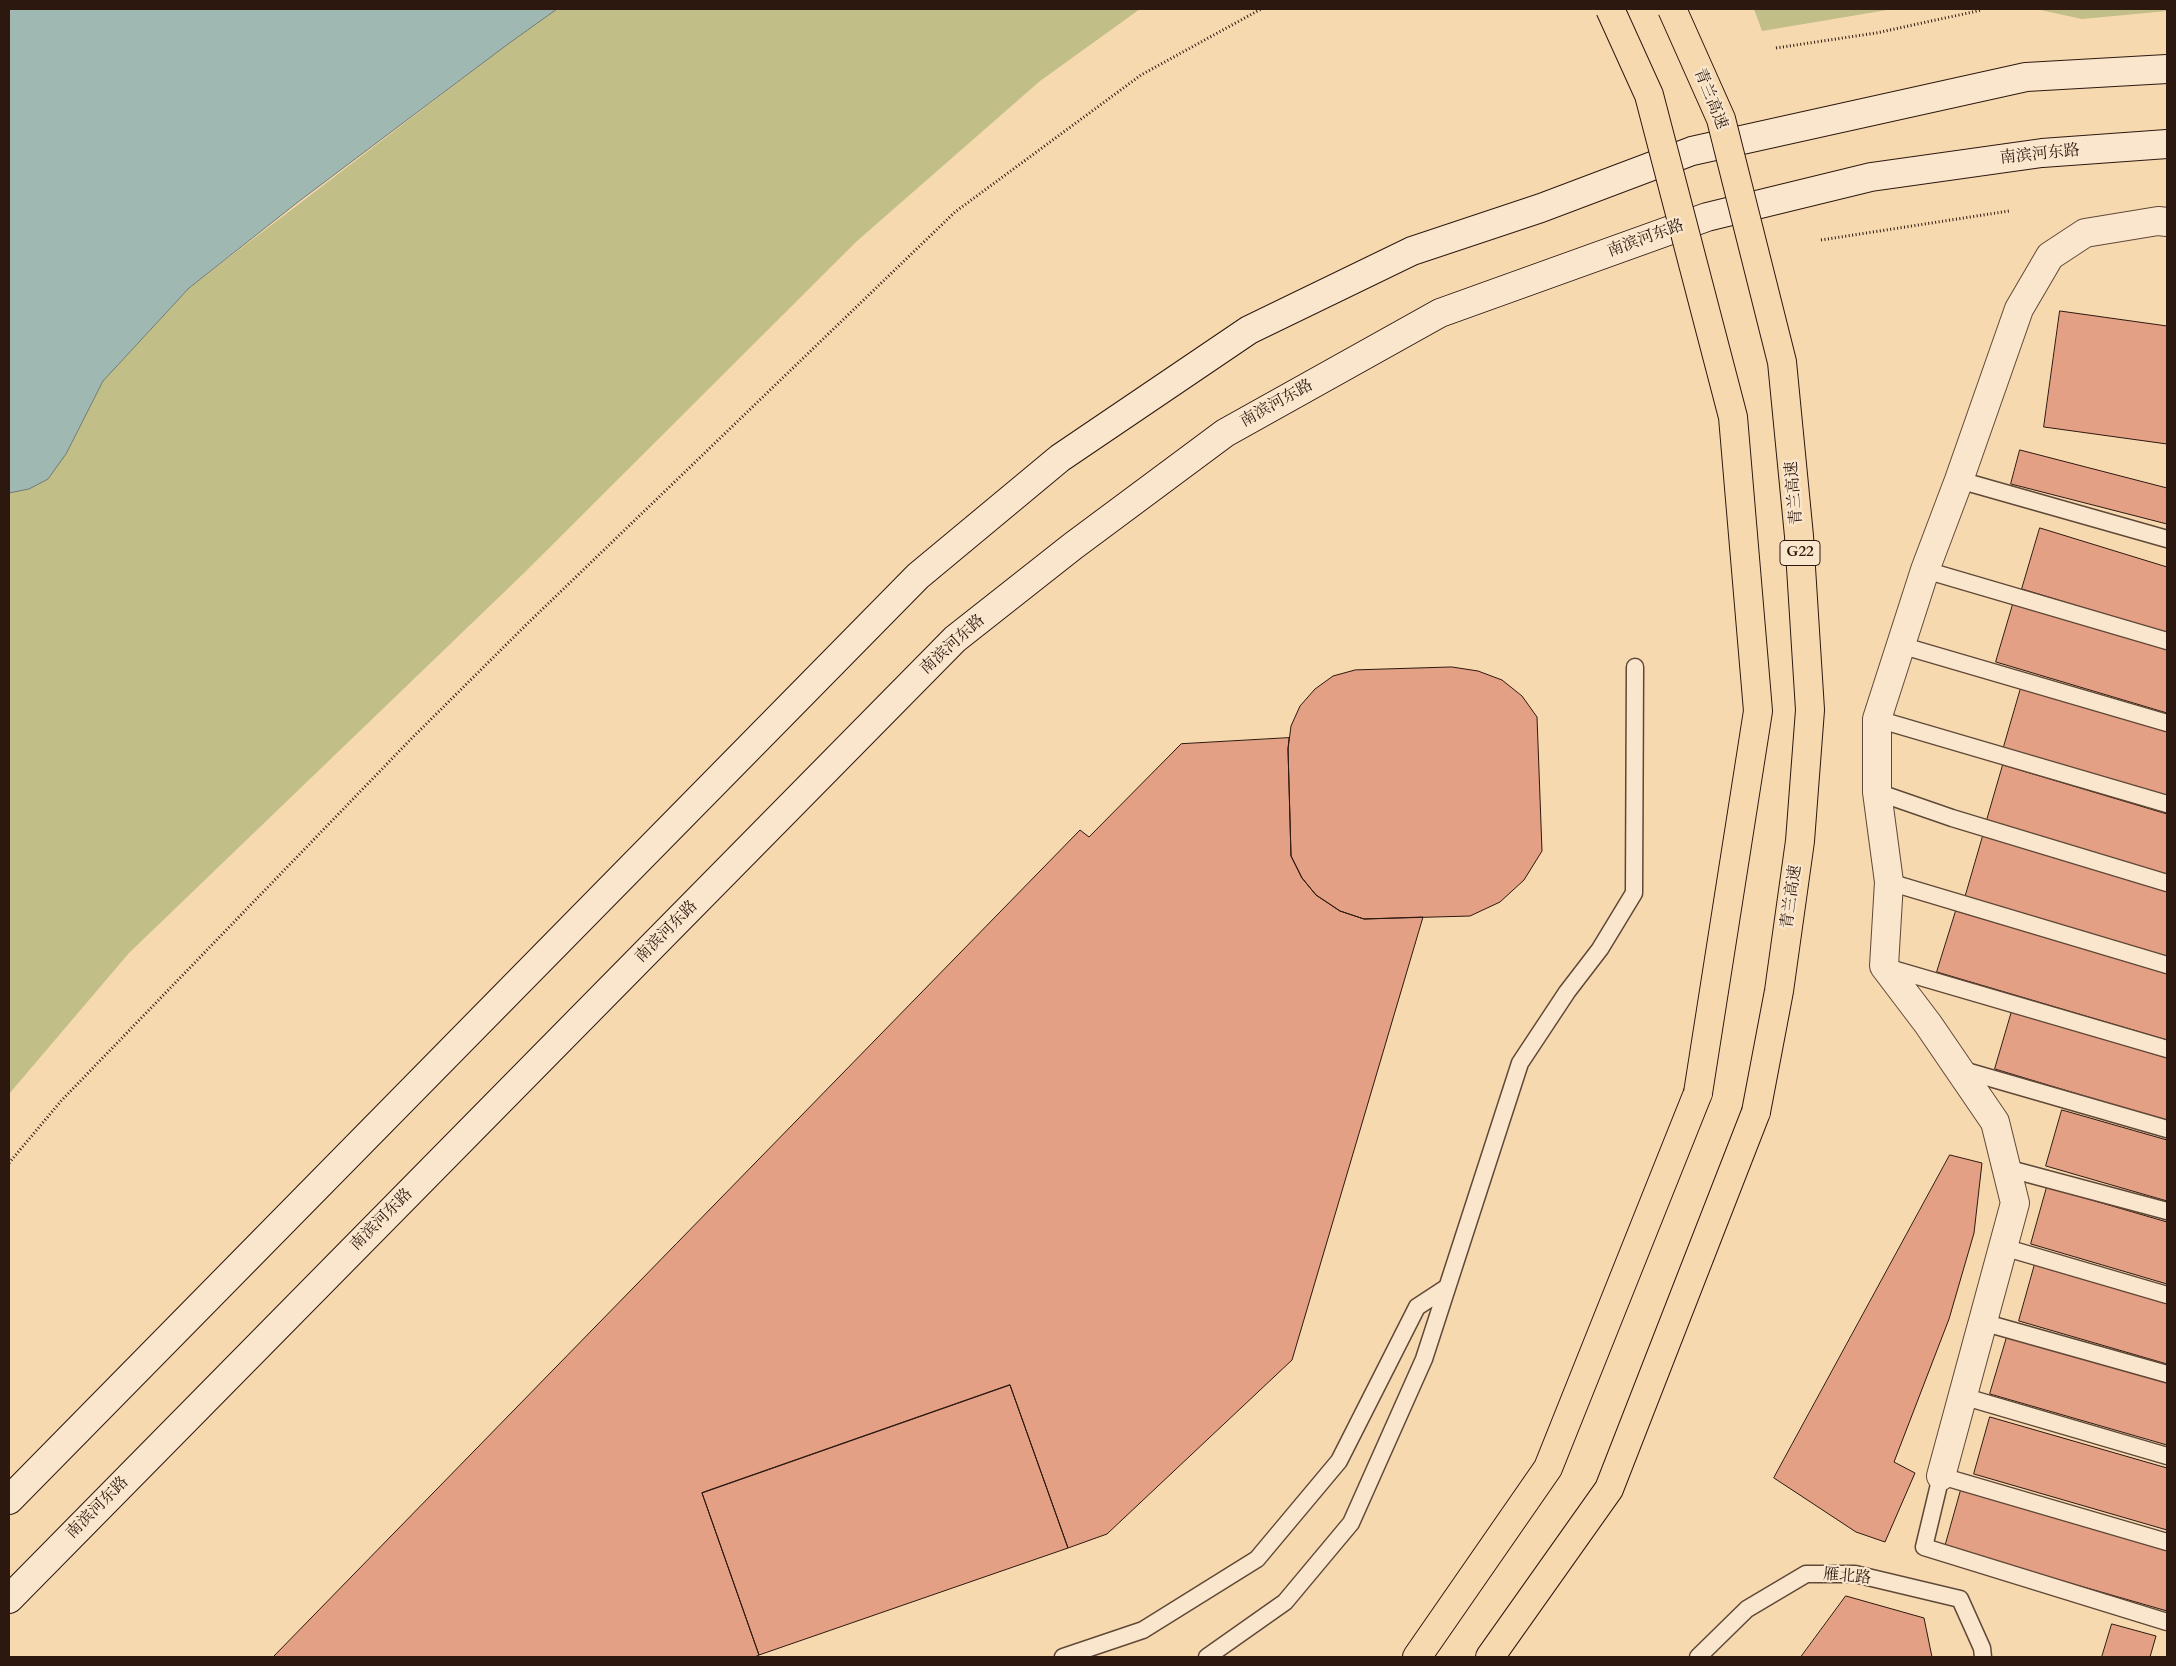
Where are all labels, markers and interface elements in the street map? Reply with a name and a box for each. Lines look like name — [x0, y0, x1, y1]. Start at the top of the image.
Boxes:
street label: 青兰高速 — [1689, 66, 1731, 132]
street label: 南滨河东路 — [1999, 141, 2081, 169]
street label: 南滨河东路 — [1605, 216, 1687, 262]
street label: 南滨河东路 — [1237, 376, 1317, 432]
street label: 青兰高速 — [1783, 460, 1807, 526]
road number: G22 — [1780, 540, 1820, 566]
street label: 南滨河东路 — [917, 611, 989, 679]
street label: 青兰高速 — [1778, 864, 1806, 930]
street label: 南滨河东路 — [632, 897, 702, 967]
street label: 南滨河东路 — [347, 1185, 417, 1255]
street label: 南滨河东路 — [63, 1473, 133, 1543]
street label: 雁北路 — [1822, 1565, 1872, 1589]

